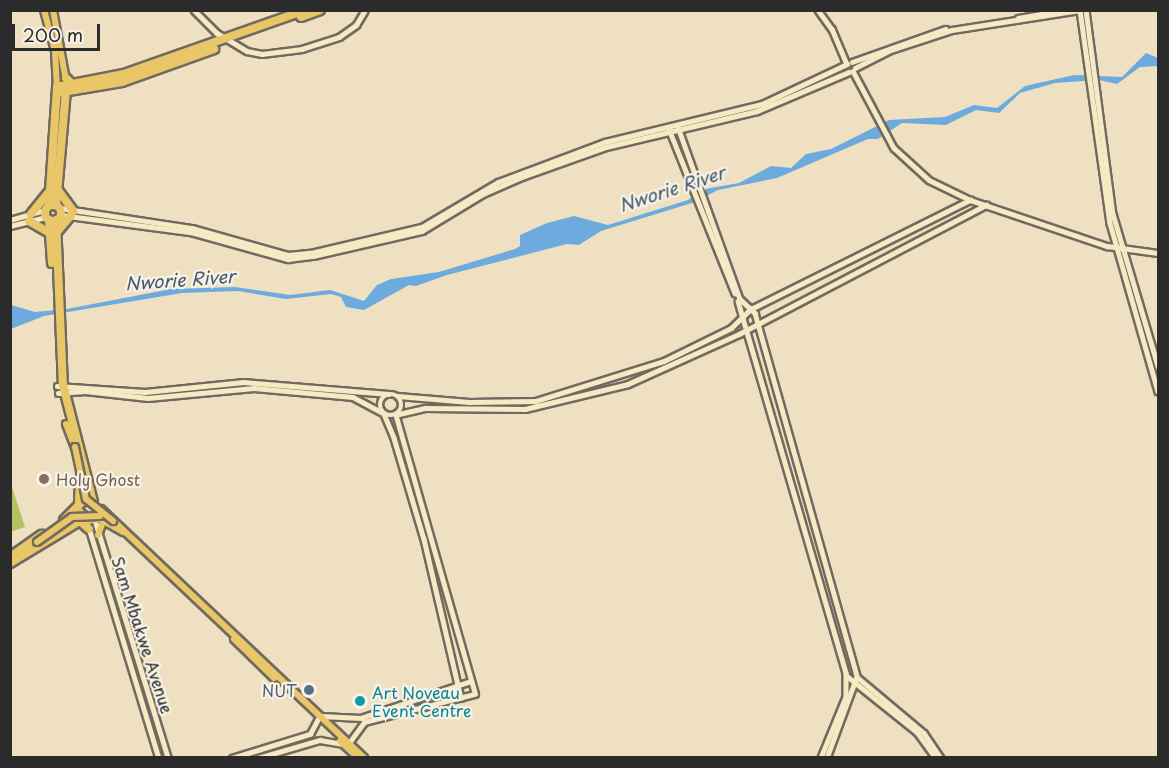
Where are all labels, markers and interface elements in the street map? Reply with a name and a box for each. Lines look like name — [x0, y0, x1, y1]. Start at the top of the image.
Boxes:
scale bar — [15, 12, 104, 50]
text: 200 m — [23, 21, 83, 48]
water label: Nworie River — [616, 162, 728, 216]
water label: Nworie River — [124, 265, 236, 295]
place label: Holy Ghost — [56, 469, 140, 489]
marker: Holy Ghost — [37, 472, 51, 486]
street label: Sam Mbakwe Avenue — [109, 554, 177, 716]
place label: NUT — [262, 680, 297, 700]
place label: Art Noveau Event Centre — [372, 682, 472, 720]
marker: NUT — [302, 683, 316, 697]
marker: Art Noveau Event Centre — [353, 694, 367, 708]

